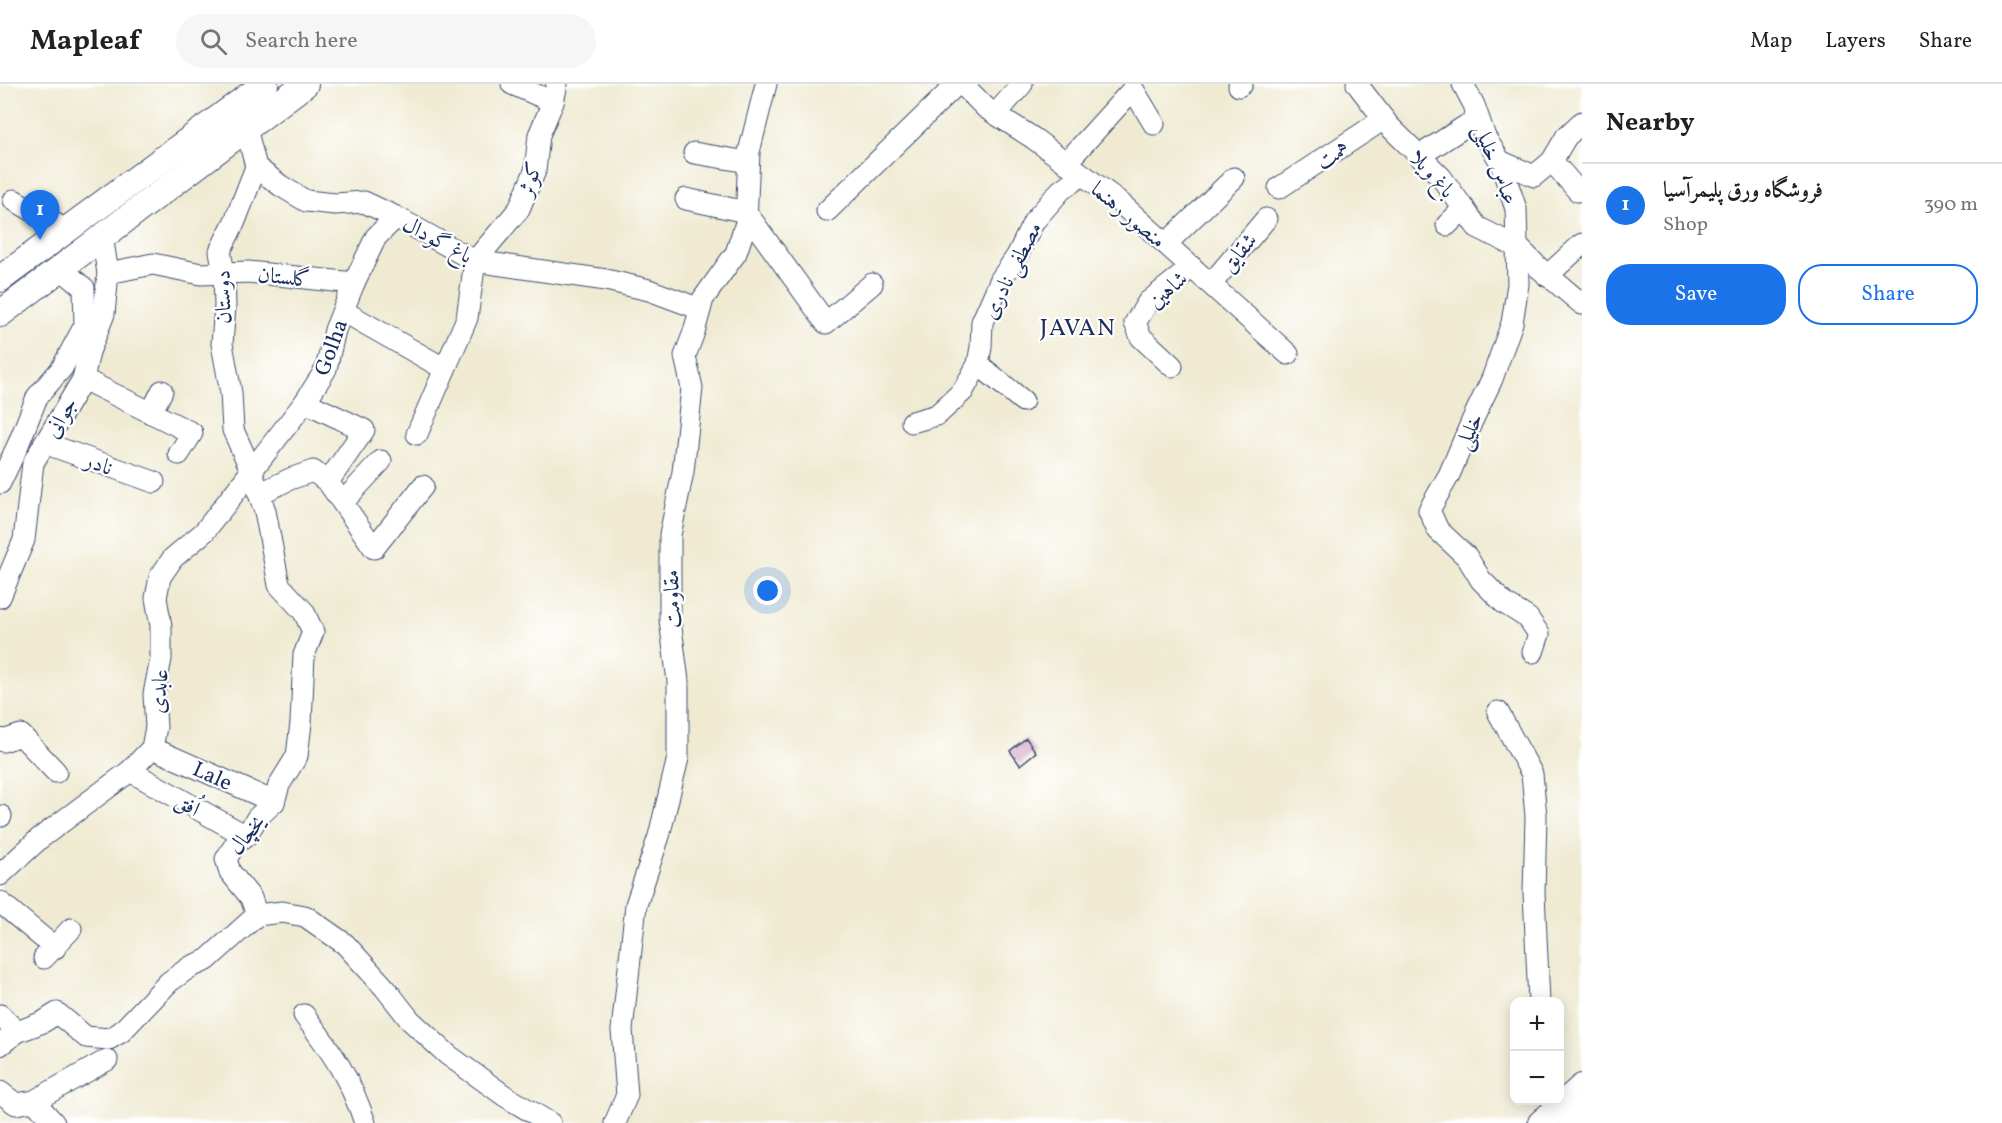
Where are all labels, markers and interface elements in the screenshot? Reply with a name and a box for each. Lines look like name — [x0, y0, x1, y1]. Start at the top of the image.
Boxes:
search box — [176, 14, 596, 68]
text: Mapleaf — [30, 22, 140, 61]
icon: search — [197, 25, 230, 58]
text: Search here — [245, 26, 358, 57]
text: Map — [1750, 27, 1792, 56]
text: Layers — [1825, 27, 1886, 56]
text: Share — [1919, 27, 1972, 56]
text: Nearby — [1606, 105, 1695, 141]
street label: عباس خلیلی — [1464, 120, 1525, 210]
street label: همت — [1311, 134, 1356, 178]
street label: باغ ویلا — [1400, 143, 1462, 207]
street label: کوثر — [511, 158, 551, 203]
street label: منصور رهنما — [1083, 175, 1172, 257]
text: فروشگاه ورق پلیمرآسیا — [1663, 176, 1823, 207]
pin: 1 — [20, 190, 60, 240]
text: 1 — [1621, 191, 1630, 219]
text: 390 m — [1924, 191, 1978, 219]
street label: باغ گودال — [396, 210, 477, 274]
text: Shop — [1663, 211, 1708, 239]
street label: مصطفی نادری — [975, 217, 1051, 325]
street label: شقایق — [1214, 227, 1266, 280]
street label: گلستان — [256, 260, 312, 297]
button: Save — [1606, 264, 1786, 325]
button: Share — [1798, 264, 1978, 325]
street label: شاهین — [1142, 265, 1195, 317]
street label: دوستان — [209, 270, 240, 324]
district label: JAVAN — [1040, 312, 1116, 346]
street label: Golha — [308, 315, 357, 381]
street label: جوانی — [38, 392, 86, 445]
street label: خلیلی — [1448, 409, 1492, 456]
street label: نادر — [78, 445, 117, 485]
street label: مقاومت — [657, 569, 690, 629]
your location — [753, 576, 782, 605]
street label: عابدی — [143, 668, 178, 715]
street label: Lale — [187, 755, 237, 800]
street label: اُفق — [169, 783, 207, 826]
street label: یخچال — [222, 809, 274, 862]
map controls — [1510, 997, 1564, 1105]
button: + — [1510, 997, 1564, 1051]
button: − — [1510, 1051, 1564, 1105]

